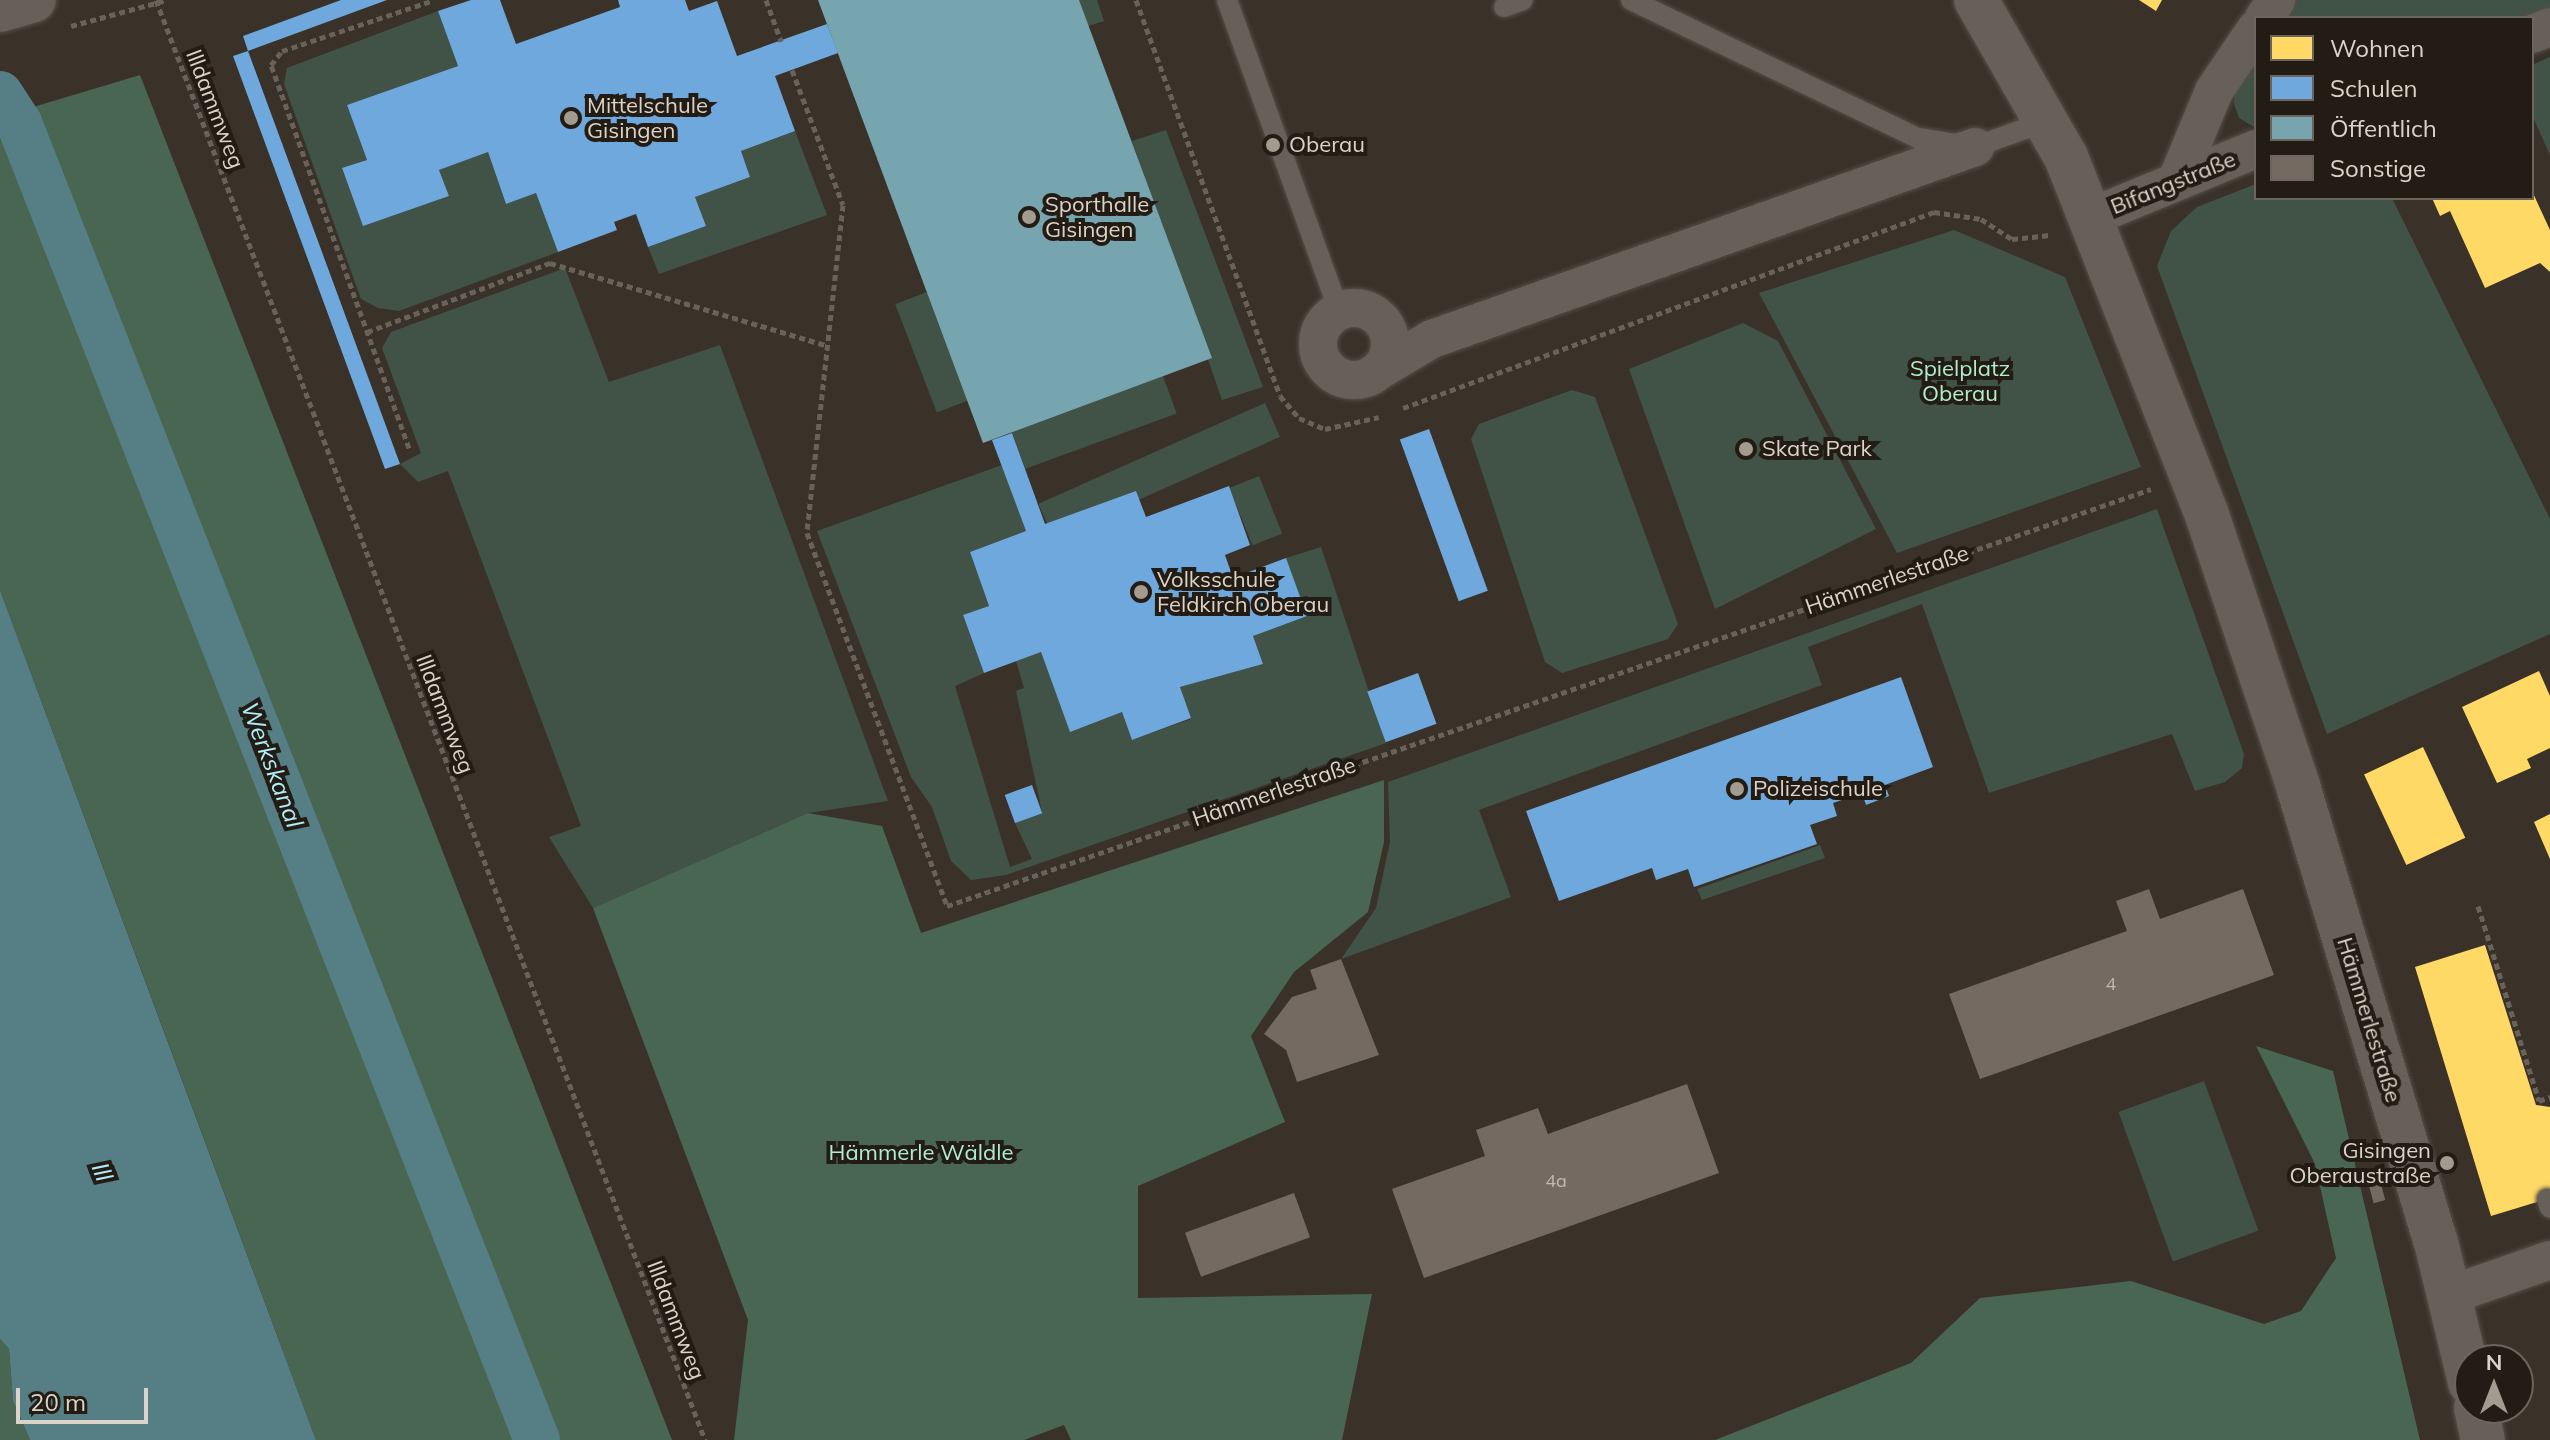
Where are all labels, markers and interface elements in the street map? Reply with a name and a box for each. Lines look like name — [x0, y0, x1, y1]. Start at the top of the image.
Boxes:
legend — [2254, 16, 2534, 200]
text: Wohnen — [2330, 33, 2424, 63]
street label: Illdammweg — [180, 46, 250, 172]
text: Schulen — [2330, 73, 2418, 103]
place label: Mittelschule Gisingen — [587, 92, 708, 144]
marker: Mittelschule Gisingen — [562, 109, 580, 127]
text: Öffentlich — [2330, 113, 2437, 143]
place label: Oberau — [1289, 132, 1365, 158]
marker: Oberau — [1264, 136, 1282, 154]
street label: Bifangstraße — [2107, 146, 2239, 220]
text: Sonstige — [2330, 153, 2426, 183]
place label: Sporthalle Gisingen — [1045, 191, 1149, 242]
marker: Sporthalle Gisingen — [1020, 208, 1038, 226]
park label: Spielplatz Oberau — [1910, 355, 2010, 406]
place label: Skate Park — [1762, 436, 1872, 462]
marker: Skate Park — [1737, 440, 1755, 458]
street label: Hämmerlestraße — [1802, 540, 1972, 620]
place label: Volksschule Feldkirch Oberau — [1157, 566, 1329, 618]
marker: Volksschule Feldkirch Oberau — [1132, 583, 1150, 601]
street label: Illdammweg — [410, 651, 480, 777]
water label: Werkskanal — [235, 698, 309, 832]
street label: Hämmerlestraße — [1189, 752, 1359, 832]
place label: Polizeischule — [1753, 776, 1883, 802]
marker: Polizeischule — [1728, 780, 1746, 798]
street label: Hämmerlestraße — [2331, 934, 2407, 1106]
house number: 4 — [2106, 973, 2116, 995]
place label: Gisingen Oberaustraße — [2290, 1137, 2431, 1188]
park label: Hämmerle Wäldle — [829, 1140, 1013, 1166]
marker: Gisingen Oberaustraße — [2438, 1154, 2456, 1172]
water label: Ill — [85, 1159, 119, 1185]
house number: 4a — [1545, 1170, 1567, 1192]
street label: Illdammweg — [641, 1257, 711, 1383]
north arrow — [2454, 1344, 2534, 1424]
text: N — [2486, 1348, 2502, 1376]
scale bar — [20, 1372, 152, 1422]
text: 20 m — [30, 1387, 86, 1417]

